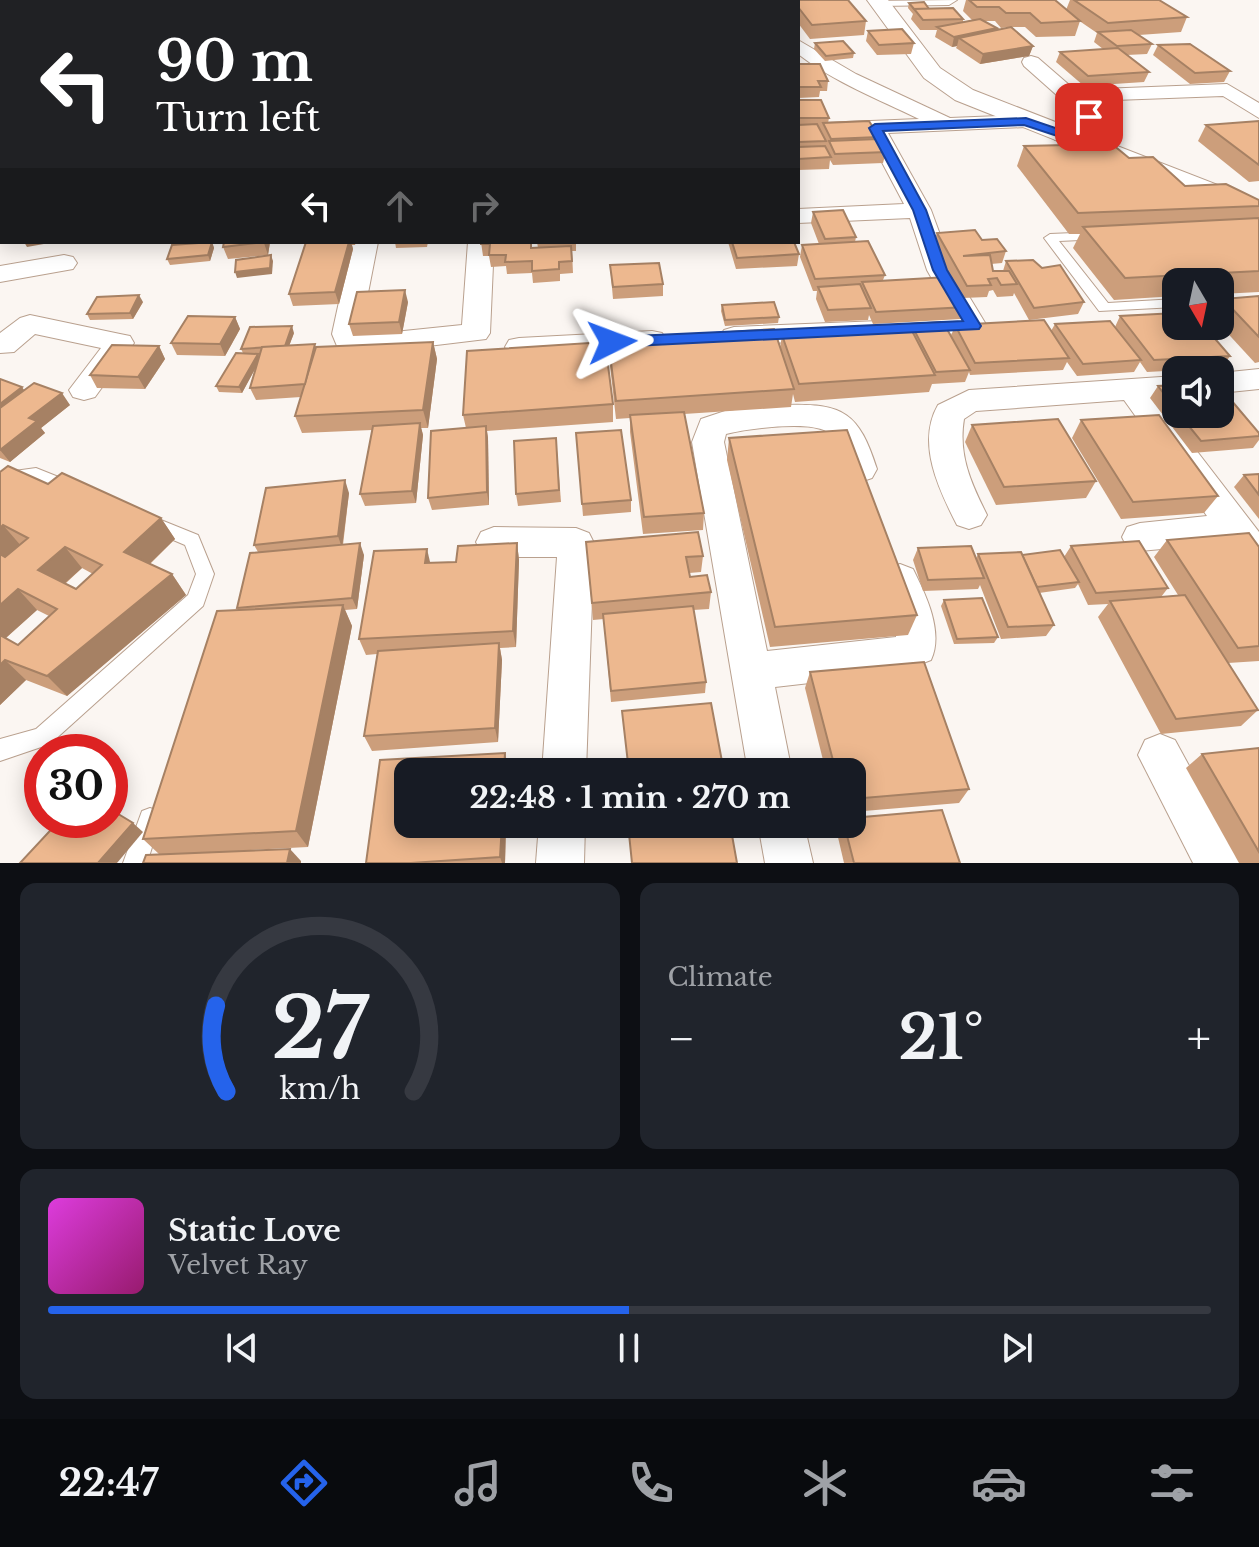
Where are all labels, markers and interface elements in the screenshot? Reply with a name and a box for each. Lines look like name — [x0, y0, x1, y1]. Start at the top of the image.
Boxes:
text: 90 m — [156, 27, 313, 96]
icon: left — [24, 32, 128, 136]
pin — [1055, 83, 1123, 151]
icon: arrive — [1067, 95, 1111, 139]
text: Turn left — [156, 96, 320, 141]
icon: left — [294, 184, 338, 228]
icon: ahead — [378, 184, 422, 228]
icon: right — [462, 184, 506, 228]
north arrow — [1162, 268, 1234, 340]
map controls — [1162, 268, 1234, 428]
position arrow — [570, 300, 654, 384]
button: sound — [1162, 356, 1234, 428]
speed limit sign: 30 — [24, 734, 128, 838]
text: 22:48 · 1 min · 270 m — [469, 779, 791, 816]
text: Climate — [668, 961, 773, 993]
text: 27 — [271, 977, 369, 1080]
text: 21° — [898, 1001, 984, 1075]
text: − — [668, 1011, 695, 1066]
text: + — [1187, 1011, 1211, 1066]
text: km/h — [279, 1071, 360, 1107]
text: Static Love — [168, 1212, 341, 1249]
text: Velvet Ray — [168, 1249, 308, 1281]
icon: previous — [220, 1326, 264, 1370]
icon: pause — [607, 1326, 651, 1370]
icon: next — [995, 1326, 1039, 1370]
icon: directions — [276, 1455, 332, 1511]
icon: music — [450, 1455, 506, 1511]
icon: phone — [623, 1455, 679, 1511]
icon: climate — [797, 1455, 853, 1511]
icon: car — [971, 1455, 1027, 1511]
icon: filters — [1144, 1455, 1200, 1511]
text: 22:47 — [59, 1461, 158, 1506]

